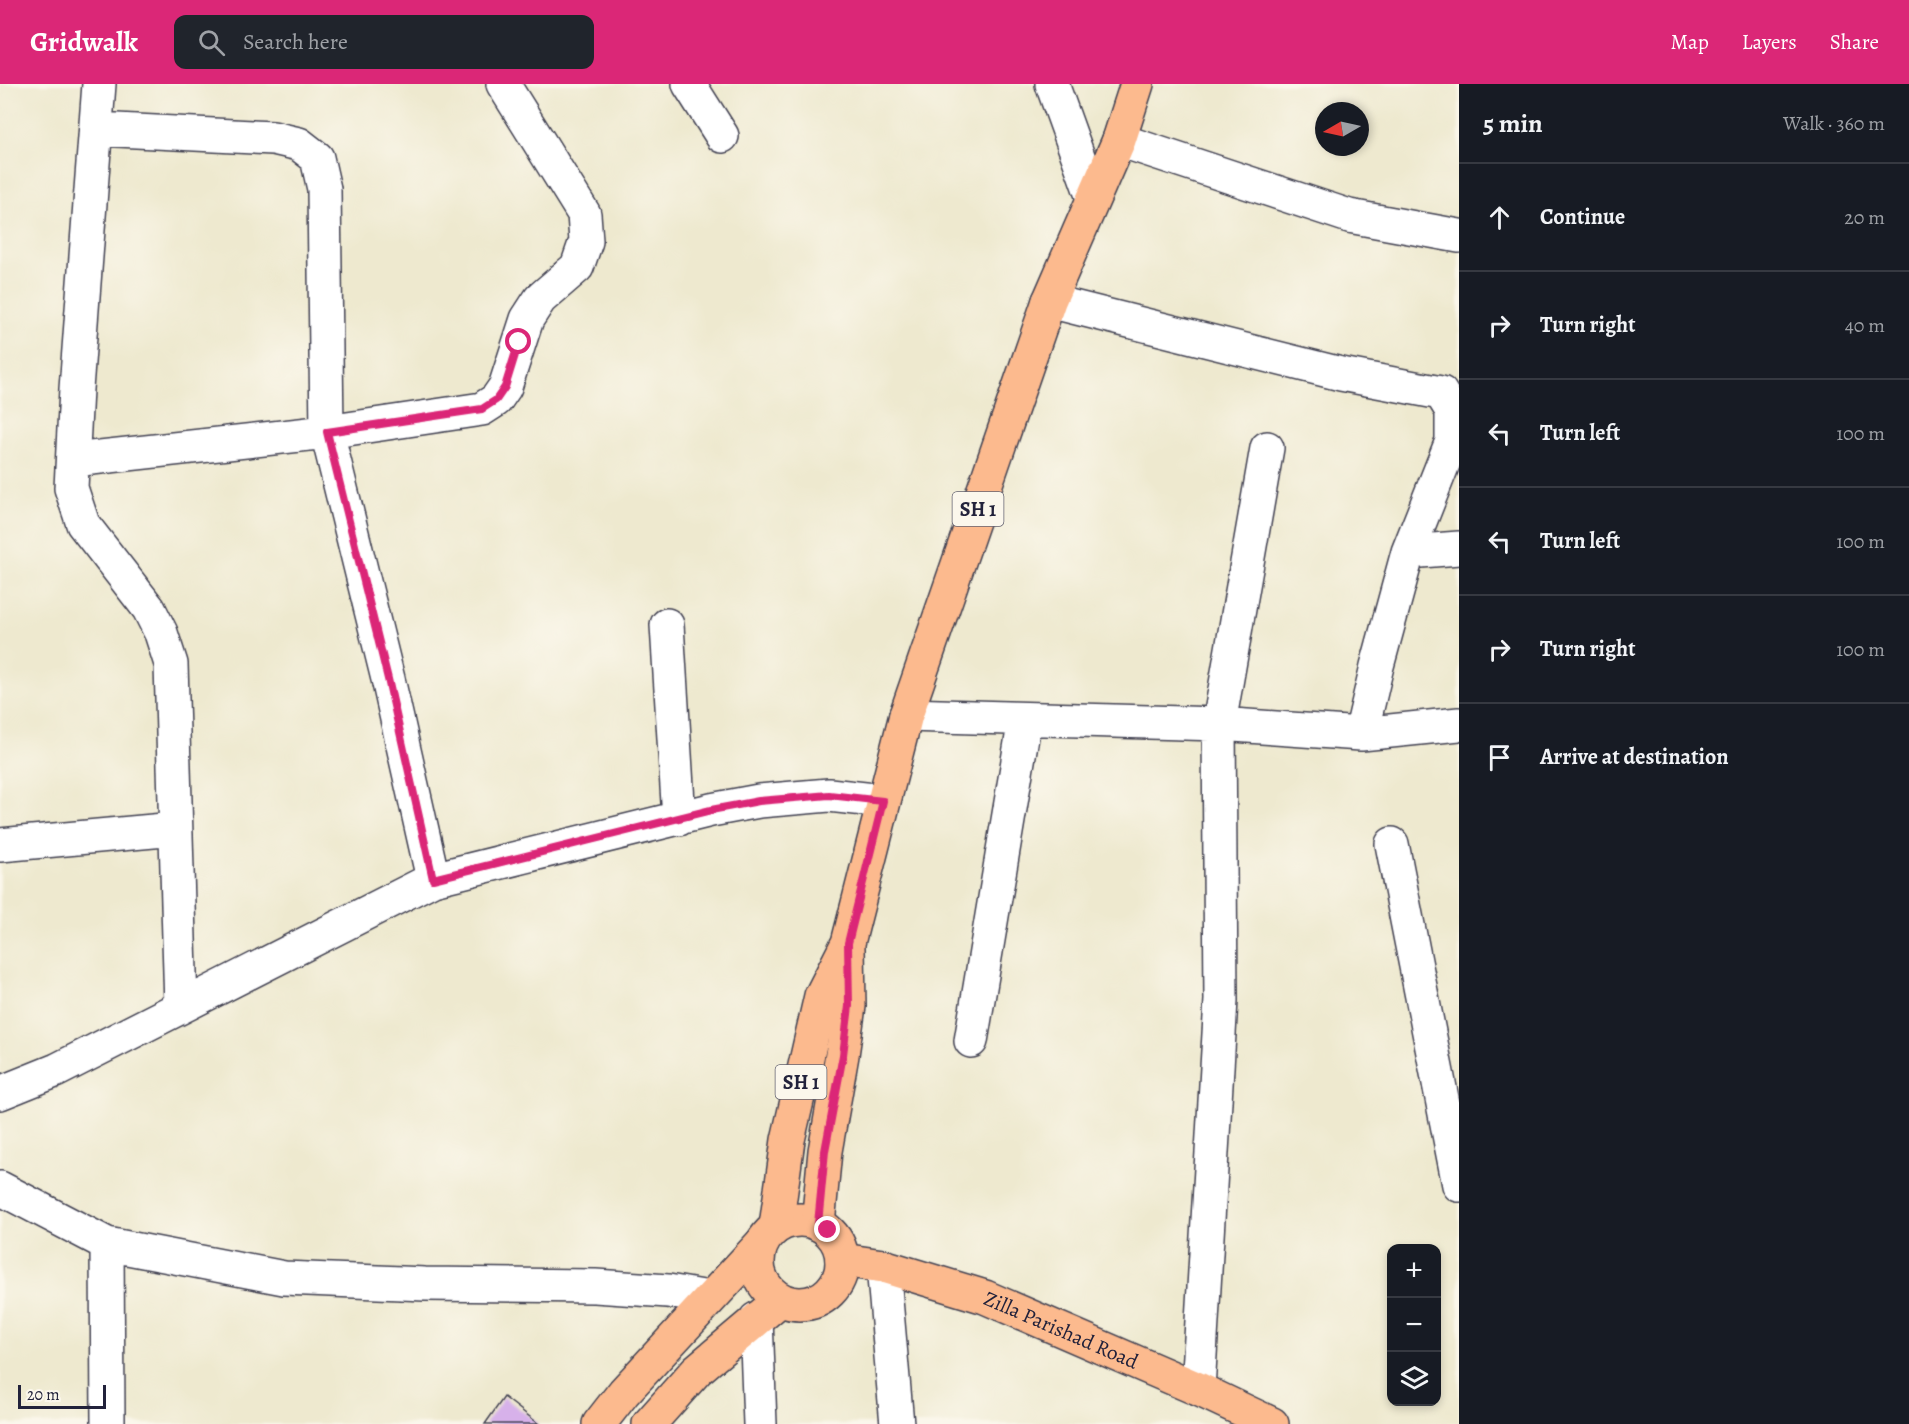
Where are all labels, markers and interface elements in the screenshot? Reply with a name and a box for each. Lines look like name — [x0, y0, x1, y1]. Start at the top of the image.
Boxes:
search box — [174, 15, 594, 69]
text: Gridwalk — [30, 23, 138, 61]
icon: search — [195, 26, 228, 59]
text: Search here — [243, 27, 348, 57]
text: Map — [1670, 28, 1709, 56]
text: Layers — [1742, 28, 1797, 56]
text: Share — [1830, 28, 1879, 56]
north arrow — [1315, 102, 1369, 156]
text: 5 min — [1483, 106, 1543, 141]
text: Walk · 360 m — [1783, 110, 1885, 137]
icon: ahead — [1483, 201, 1516, 234]
text: Continue — [1540, 202, 1625, 232]
text: 20 m — [1844, 204, 1885, 231]
icon: right — [1483, 309, 1516, 342]
text: Turn right — [1540, 310, 1636, 340]
text: 40 m — [1845, 312, 1885, 339]
route start — [505, 328, 531, 354]
icon: left — [1483, 417, 1516, 450]
text: Turn left — [1540, 418, 1620, 448]
text: 100 m — [1836, 420, 1885, 447]
road number: SH 1 — [952, 492, 1004, 526]
icon: left — [1483, 525, 1516, 558]
text: Turn left — [1540, 526, 1620, 556]
text: 100 m — [1836, 528, 1885, 555]
icon: right — [1483, 633, 1516, 666]
text: Turn right — [1540, 634, 1636, 664]
text: 100 m — [1836, 636, 1885, 663]
icon: arrive — [1483, 741, 1516, 774]
text: Arrive at destination — [1540, 742, 1729, 772]
road number: SH 1 — [776, 1065, 826, 1099]
route end — [814, 1216, 840, 1242]
map controls — [1387, 1244, 1441, 1406]
button: + — [1387, 1244, 1441, 1298]
street label: Zilla Parishad Road — [980, 1284, 1143, 1376]
button: − — [1387, 1298, 1441, 1352]
button: layers — [1387, 1352, 1441, 1406]
scale bar — [18, 1382, 106, 1410]
text: 20 m — [27, 1384, 60, 1406]

